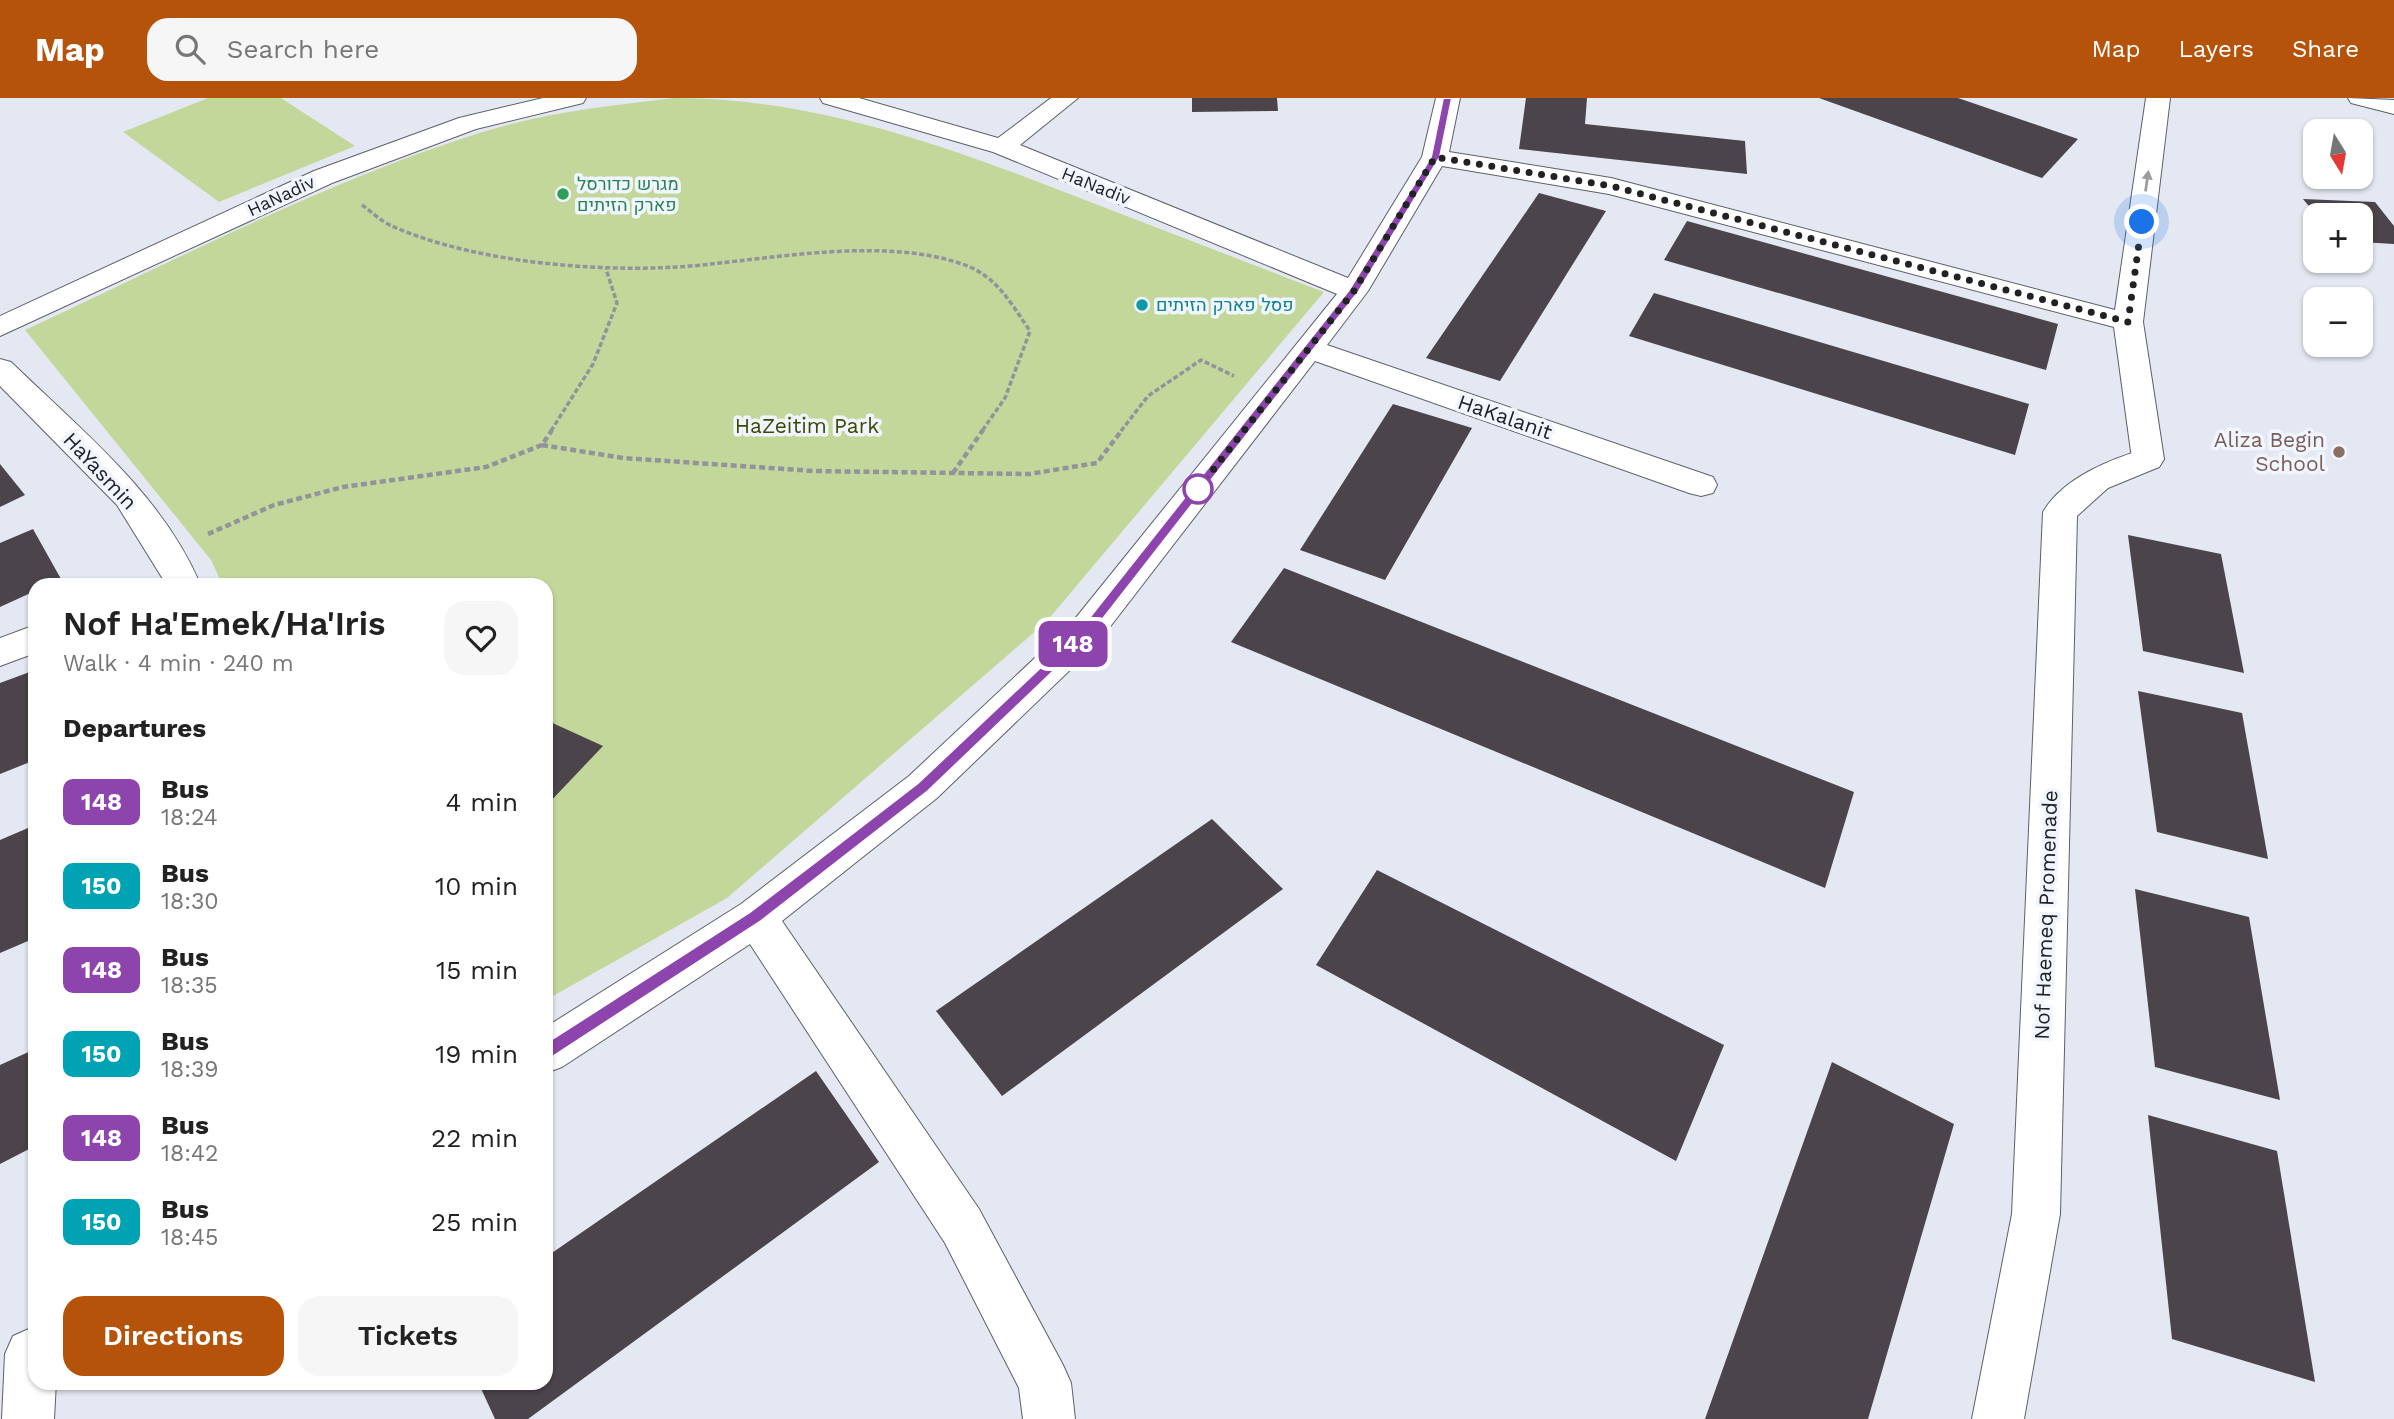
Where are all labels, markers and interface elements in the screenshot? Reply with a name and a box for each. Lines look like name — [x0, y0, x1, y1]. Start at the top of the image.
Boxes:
search box — [147, 18, 637, 81]
text: Map — [35, 30, 105, 69]
icon: search — [171, 30, 209, 68]
text: Search here — [227, 34, 379, 64]
text: Map — [2092, 35, 2140, 63]
text: Layers — [2178, 35, 2254, 63]
text: Share — [2292, 35, 2359, 63]
north arrow — [2303, 119, 2373, 189]
map controls — [2303, 119, 2373, 357]
street label: HaNadiv — [1059, 162, 1134, 209]
one-way arrow — [2142, 170, 2153, 192]
street label: HaNadiv — [244, 171, 318, 220]
place label: מגרש כדורסל פארק הזיתים — [577, 173, 679, 215]
marker: מגרש כדורסל פארק הזיתים — [555, 186, 571, 202]
button: + — [2303, 203, 2373, 273]
your location — [2124, 204, 2159, 239]
button: − — [2303, 287, 2373, 357]
place label: פסל פארק הזיתים — [1156, 294, 1294, 315]
marker: פסל פארק הזיתים — [1134, 297, 1150, 313]
street label: HaKalanit — [1455, 389, 1556, 444]
park label: HaZeitim Park — [735, 413, 879, 438]
street label: HaYasmin — [58, 427, 142, 515]
place label: Aliza Begin School — [2214, 427, 2326, 476]
marker: Aliza Begin School — [2331, 444, 2347, 460]
unlabelled marker — [1183, 474, 1213, 504]
button: heart — [444, 601, 518, 675]
text: Nof Ha'Emek/Ha'Iris — [63, 604, 386, 643]
line badge: 148 — [1033, 621, 1113, 667]
text: 148 — [1053, 630, 1093, 658]
text: Walk · 4 min · 240 m — [63, 650, 294, 677]
text: Departures — [63, 713, 206, 743]
text: Bus — [161, 774, 209, 804]
text: 4 min — [445, 787, 518, 817]
text: 148 — [81, 788, 122, 816]
street label: Nof Haemeq Promenade — [2029, 790, 2062, 1040]
text: 18:24 — [161, 804, 218, 831]
text: Bus — [161, 858, 209, 888]
text: 10 min — [435, 871, 518, 901]
text: 150 — [82, 872, 121, 900]
text: 18:30 — [161, 888, 219, 915]
text: Bus — [161, 942, 209, 972]
text: 15 min — [436, 955, 518, 985]
text: 148 — [81, 956, 122, 984]
text: 18:35 — [161, 972, 218, 999]
text: Bus — [161, 1026, 209, 1056]
text: 19 min — [435, 1039, 518, 1069]
text: 150 — [82, 1040, 121, 1068]
text: 18:39 — [161, 1056, 219, 1083]
text: Bus — [161, 1110, 209, 1140]
text: 22 min — [431, 1123, 518, 1153]
text: 148 — [81, 1124, 122, 1152]
text: 18:42 — [161, 1140, 218, 1167]
text: Bus — [161, 1194, 209, 1224]
text: 25 min — [431, 1207, 518, 1237]
text: 150 — [82, 1208, 121, 1236]
text: 18:45 — [161, 1224, 218, 1251]
button: Directions — [63, 1296, 284, 1376]
button: Tickets — [298, 1296, 518, 1376]

